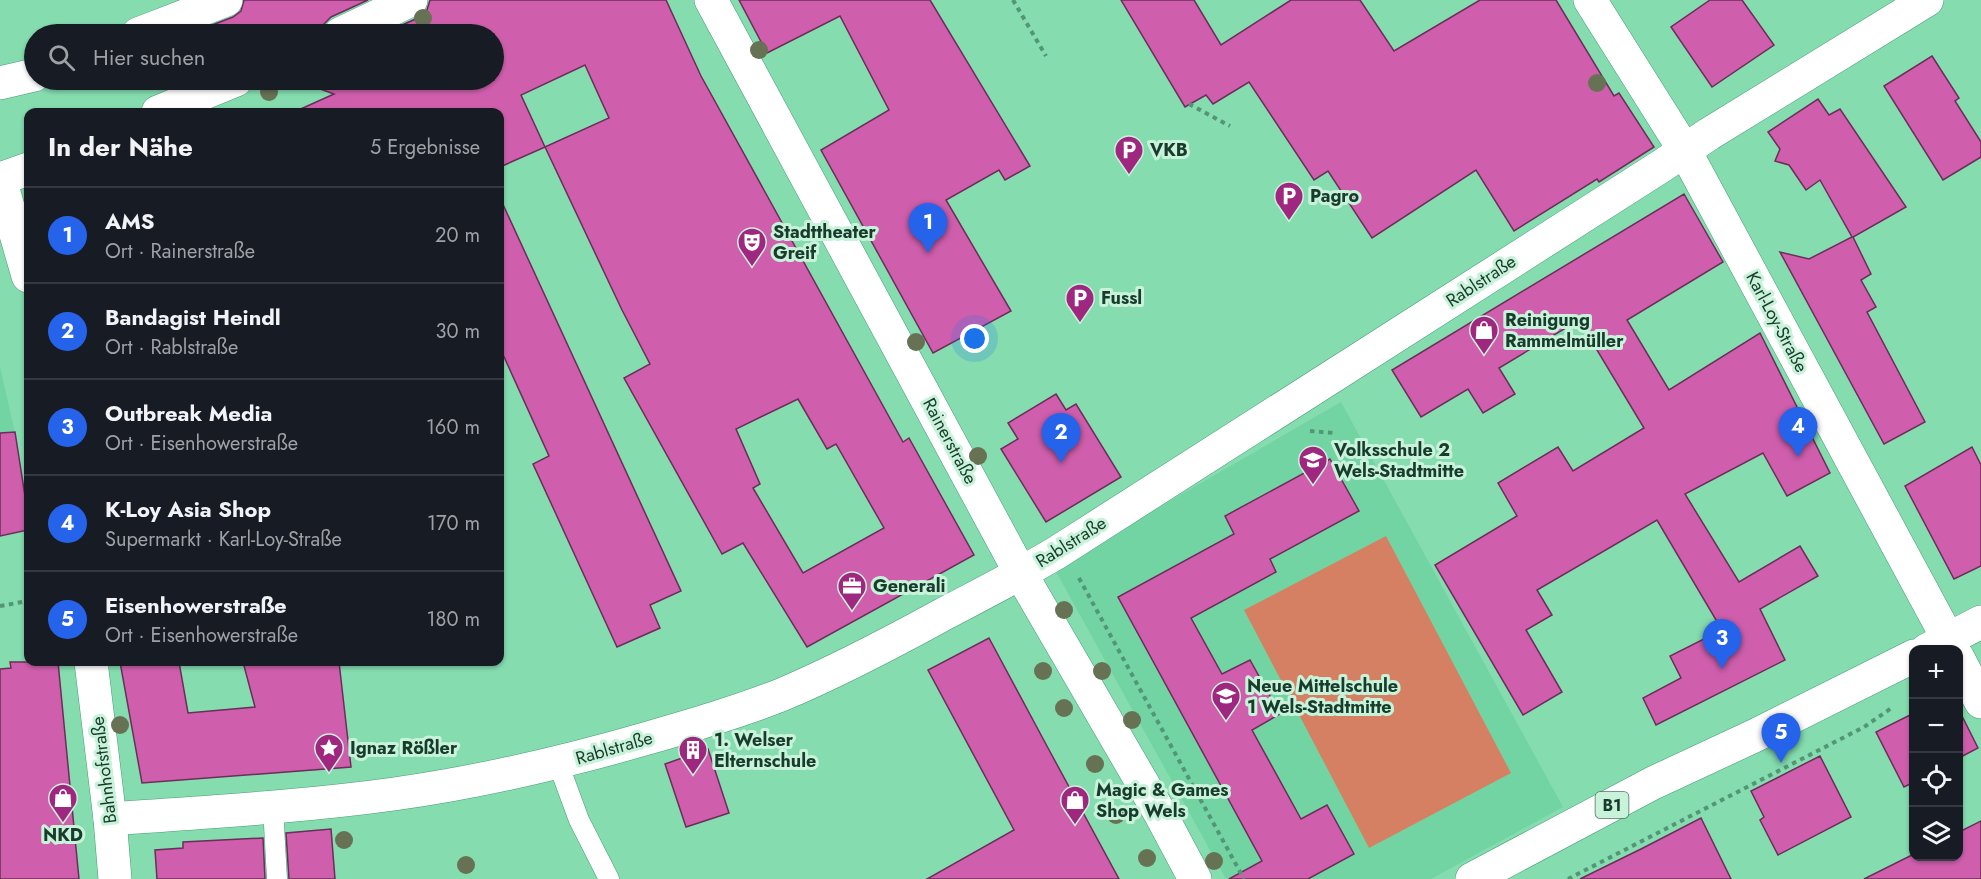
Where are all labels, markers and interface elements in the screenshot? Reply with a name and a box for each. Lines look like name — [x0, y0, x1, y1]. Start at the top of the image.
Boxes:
search box — [24, 24, 504, 90]
icon: search — [45, 41, 78, 74]
text: Hier suchen — [93, 41, 205, 73]
text: In der Nähe — [48, 128, 193, 166]
text: 5 Ergebnisse — [370, 133, 480, 162]
parking icon: VKB — [1113, 134, 1145, 176]
place label: VKB — [1149, 137, 1188, 163]
parking icon: Pagro — [1273, 180, 1305, 222]
place label: Pagro — [1310, 183, 1359, 209]
pin: 1 — [908, 204, 948, 253]
text: AMS — [105, 205, 155, 237]
place label: Stadttheater Greif — [773, 219, 877, 266]
text: 1 — [62, 221, 73, 250]
text: 20 m — [435, 221, 480, 250]
theatre icon: Stadttheater Greif — [736, 226, 768, 268]
text: Ort · Rainerstraße — [105, 237, 255, 266]
street label: Rablstraße — [1441, 249, 1521, 313]
street label: Karl-Loy-Straße — [1740, 267, 1814, 377]
parking icon: Fussl — [1064, 282, 1096, 324]
place label: Fussl — [1101, 285, 1142, 311]
text: Bandagist Heindl — [105, 301, 281, 333]
place label: Reinigung Rammelmüller — [1505, 307, 1624, 354]
shop icon: Reinigung Rammelmüller — [1468, 314, 1500, 356]
text: 2 — [61, 317, 74, 346]
text: 30 m — [435, 317, 480, 346]
your location — [960, 324, 989, 353]
text: Ort · Rablstraße — [105, 333, 238, 362]
street label: Rainerstraße — [916, 393, 984, 489]
text: Outbreak Media — [105, 397, 272, 429]
pin: 4 — [1778, 408, 1818, 457]
text: 3 — [61, 413, 74, 442]
text: 160 m — [426, 413, 480, 442]
pin: 2 — [1042, 414, 1080, 463]
text: Ort · Eisenhowerstraße — [105, 429, 298, 458]
place label: Volksschule 2 Wels-Stadtmitte — [1333, 437, 1464, 484]
school or university icon: Volksschule 2 Wels-Stadtmitte — [1297, 444, 1329, 486]
text: K-Loy Asia Shop — [105, 493, 271, 525]
text: 4 — [61, 509, 74, 538]
text: 170 m — [427, 509, 480, 538]
street label: Rablstraße — [1031, 510, 1111, 574]
text: Supermarkt · Karl-Loy-Straße — [105, 525, 342, 554]
office icon: Generali — [836, 570, 868, 612]
place label: Generali — [873, 573, 946, 599]
text: Eisenhowerstraße — [105, 589, 287, 621]
text: 5 — [61, 605, 74, 634]
text: 180 m — [426, 605, 480, 634]
pin: 3 — [1702, 620, 1742, 669]
text: Ort · Eisenhowerstraße — [105, 621, 298, 650]
map controls — [1909, 645, 1963, 861]
button: + — [1909, 645, 1963, 699]
place label: Neue Mittelschule 1 Wels-Stadtmitte — [1247, 673, 1398, 720]
school or university icon: Neue Mittelschule 1 Wels-Stadtmitte — [1210, 680, 1242, 722]
button: − — [1909, 699, 1963, 753]
pin: 5 — [1762, 714, 1800, 763]
street label: Bahnhofstraße — [85, 715, 123, 825]
street label: Rablstraße — [572, 725, 656, 771]
place label: 1. Welser Elternschule — [714, 727, 816, 774]
place icon: Ignaz Rößler — [313, 732, 345, 774]
building icon: 1. Welser Elternschule — [677, 734, 709, 776]
place label: Ignaz Rößler — [350, 735, 458, 761]
button: locate — [1909, 753, 1963, 807]
place label: Magic & Games Shop Wels — [1096, 777, 1229, 824]
shop icon: NKD — [47, 782, 79, 824]
shop icon: Magic & Games Shop Wels — [1059, 784, 1091, 826]
road number: B1 — [1596, 792, 1628, 818]
button: layers — [1909, 807, 1963, 861]
place label: NKD — [43, 822, 83, 848]

